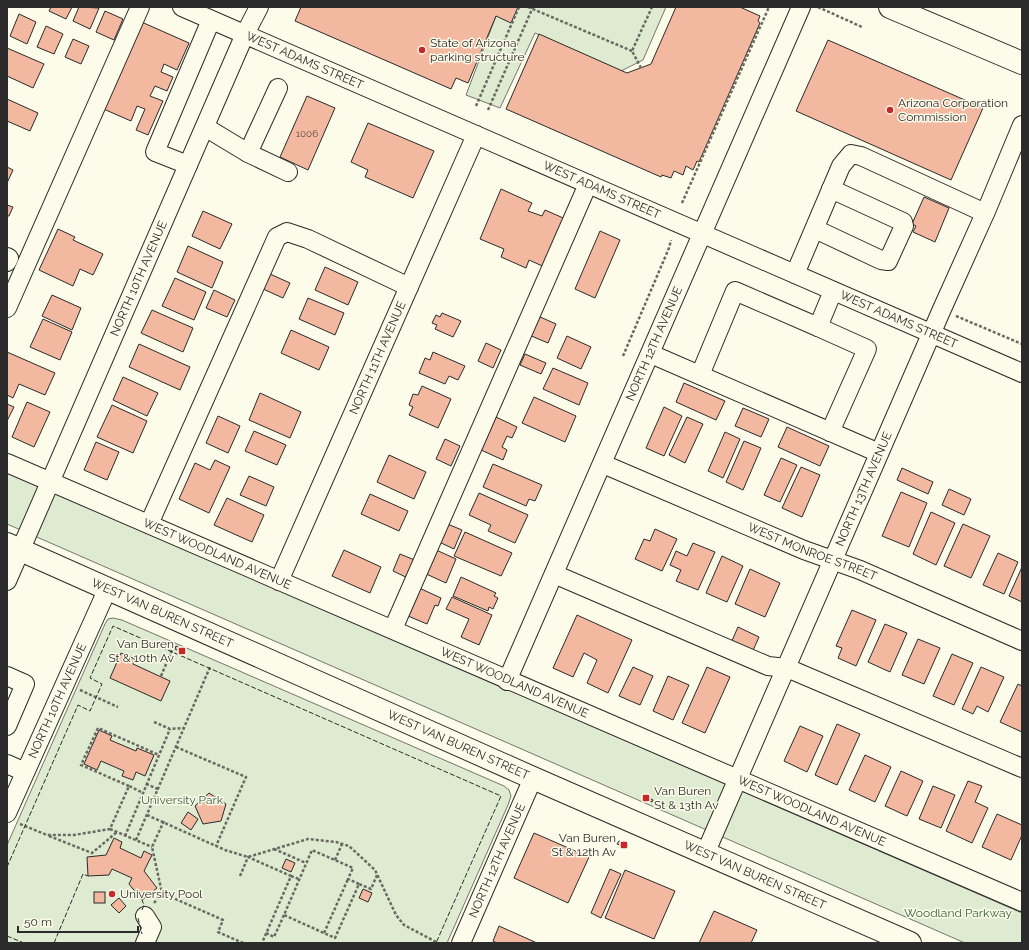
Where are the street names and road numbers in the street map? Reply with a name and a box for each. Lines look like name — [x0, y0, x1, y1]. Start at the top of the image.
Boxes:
street label: WEST ADAMS STREET — [244, 29, 366, 92]
street label: WEST ADAMS STREET — [541, 158, 663, 222]
street label: NORTH 10TH AVENUE — [107, 219, 170, 338]
street label: NORTH 12TH AVENUE — [623, 284, 685, 403]
street label: WEST ADAMS STREET — [838, 288, 960, 351]
street label: NORTH 11TH AVENUE — [346, 299, 409, 417]
street label: NORTH 13TH AVENUE — [833, 430, 895, 548]
street label: WEST WOODLAND AVENUE — [141, 516, 293, 592]
street label: WEST MONROE STREET — [746, 520, 880, 584]
street label: WEST VAN BUREN STREET — [89, 575, 236, 651]
street label: NORTH 10TH AVENUE — [26, 641, 89, 760]
street label: WEST WOODLAND AVENUE — [438, 644, 591, 721]
street label: WEST VAN BUREN STREET — [385, 707, 532, 783]
street label: WEST WOODLAND AVENUE — [736, 773, 888, 849]
street label: NORTH 12TH AVENUE — [466, 801, 528, 920]
street label: WEST VAN BUREN STREET — [682, 838, 829, 913]

